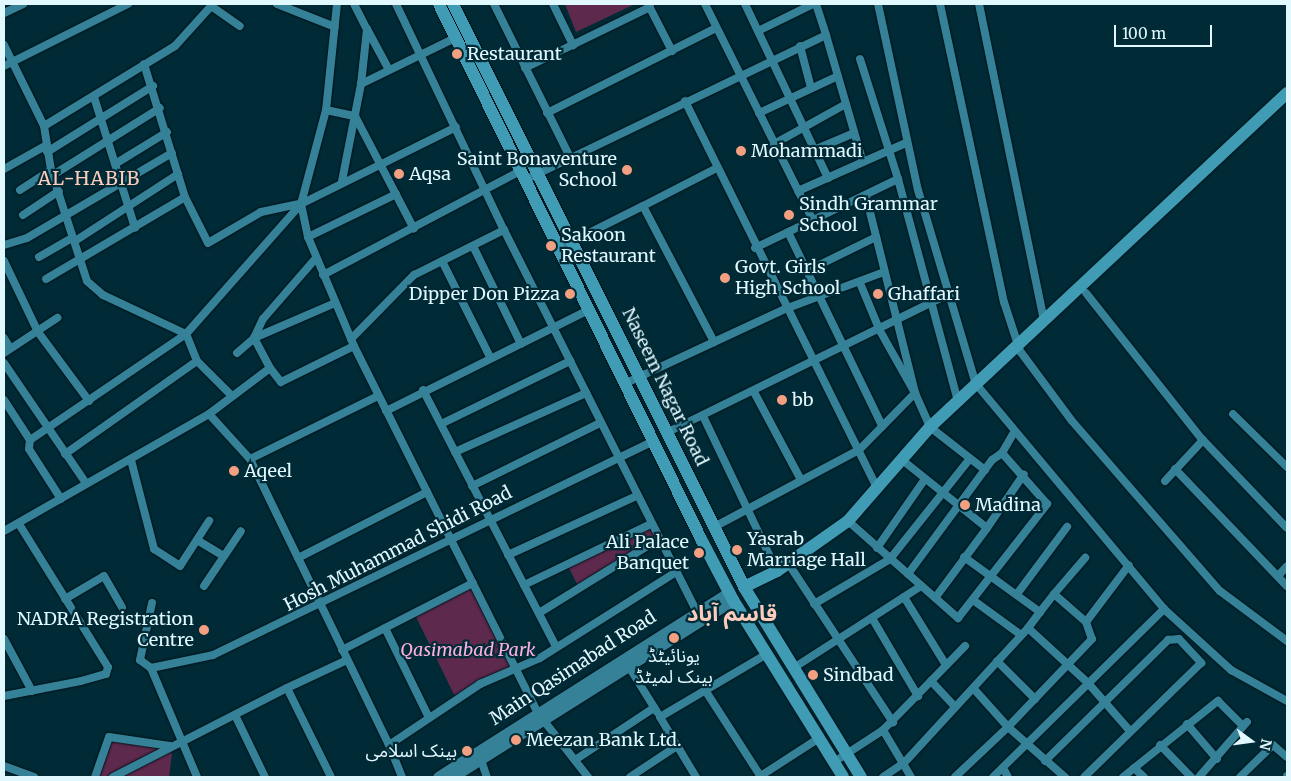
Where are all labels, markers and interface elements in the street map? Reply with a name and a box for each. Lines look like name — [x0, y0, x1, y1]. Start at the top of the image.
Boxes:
scale bar — [1116, 15, 1214, 47]
text: 100 m — [1122, 24, 1166, 43]
place label: Restaurant — [467, 43, 562, 65]
marker: Restaurant — [451, 48, 463, 60]
place label: Mohammadi — [751, 140, 863, 162]
marker: Mohammadi — [735, 145, 747, 157]
place label: Saint Bonaventure School — [457, 149, 617, 192]
place label: Aqsa — [409, 163, 451, 185]
marker: Saint Bonaventure School — [621, 164, 633, 176]
district label: AL-HABIB — [37, 168, 141, 190]
marker: Aqsa — [393, 168, 405, 180]
place label: Sindh Grammar School — [799, 194, 938, 236]
marker: Sindh Grammar School — [783, 209, 795, 221]
place label: Sakoon Restaurant — [561, 225, 656, 268]
marker: Sakoon Restaurant — [545, 240, 557, 252]
place label: Govt. Girls High School — [735, 257, 840, 300]
marker: Govt. Girls High School — [719, 272, 731, 284]
place label: Dipper Don Pizza — [409, 283, 560, 305]
place label: Ghaffari — [888, 283, 960, 305]
marker: Dipper Don Pizza — [564, 288, 576, 300]
marker: Ghaffari — [872, 288, 884, 300]
street label: Naseem Nagar Road — [617, 304, 713, 470]
place label: bb — [792, 389, 814, 411]
marker: bb — [776, 394, 788, 406]
place label: Aqeel — [244, 460, 292, 482]
marker: Aqeel — [228, 465, 240, 477]
street label: Hosh Muhammad Shidi Road — [280, 482, 516, 616]
place label: Madina — [975, 494, 1041, 516]
marker: Madina — [959, 499, 971, 511]
place label: Yasrab Marriage Hall — [747, 529, 866, 572]
place label: Ali Palace Banquet — [606, 532, 689, 574]
marker: Yasrab Marriage Hall — [731, 544, 743, 556]
marker: Ali Palace Banquet — [693, 547, 705, 559]
district label: قاسم آباد — [687, 601, 777, 627]
street label: Main Qasimabad Road — [486, 606, 660, 730]
place label: NADRA Registration Centre — [17, 609, 194, 652]
marker: NADRA Registration Centre — [198, 624, 210, 636]
marker: یونائیٹڈ بینک لمیٹڈ — [668, 632, 680, 644]
park label: Qasimabad Park — [400, 639, 536, 661]
place label: یونائیٹڈ بینک لمیٹڈ — [635, 646, 713, 689]
place label: Sindbad — [823, 664, 894, 686]
marker: Sindbad — [807, 669, 819, 681]
north arrow — [1226, 716, 1276, 766]
place label: Meezan Bank Ltd. — [526, 729, 681, 751]
marker: Meezan Bank Ltd. — [510, 734, 522, 746]
text: N — [1255, 737, 1276, 752]
place label: بینک اسلامی — [366, 740, 457, 762]
marker: بینک اسلامی — [461, 745, 473, 757]

